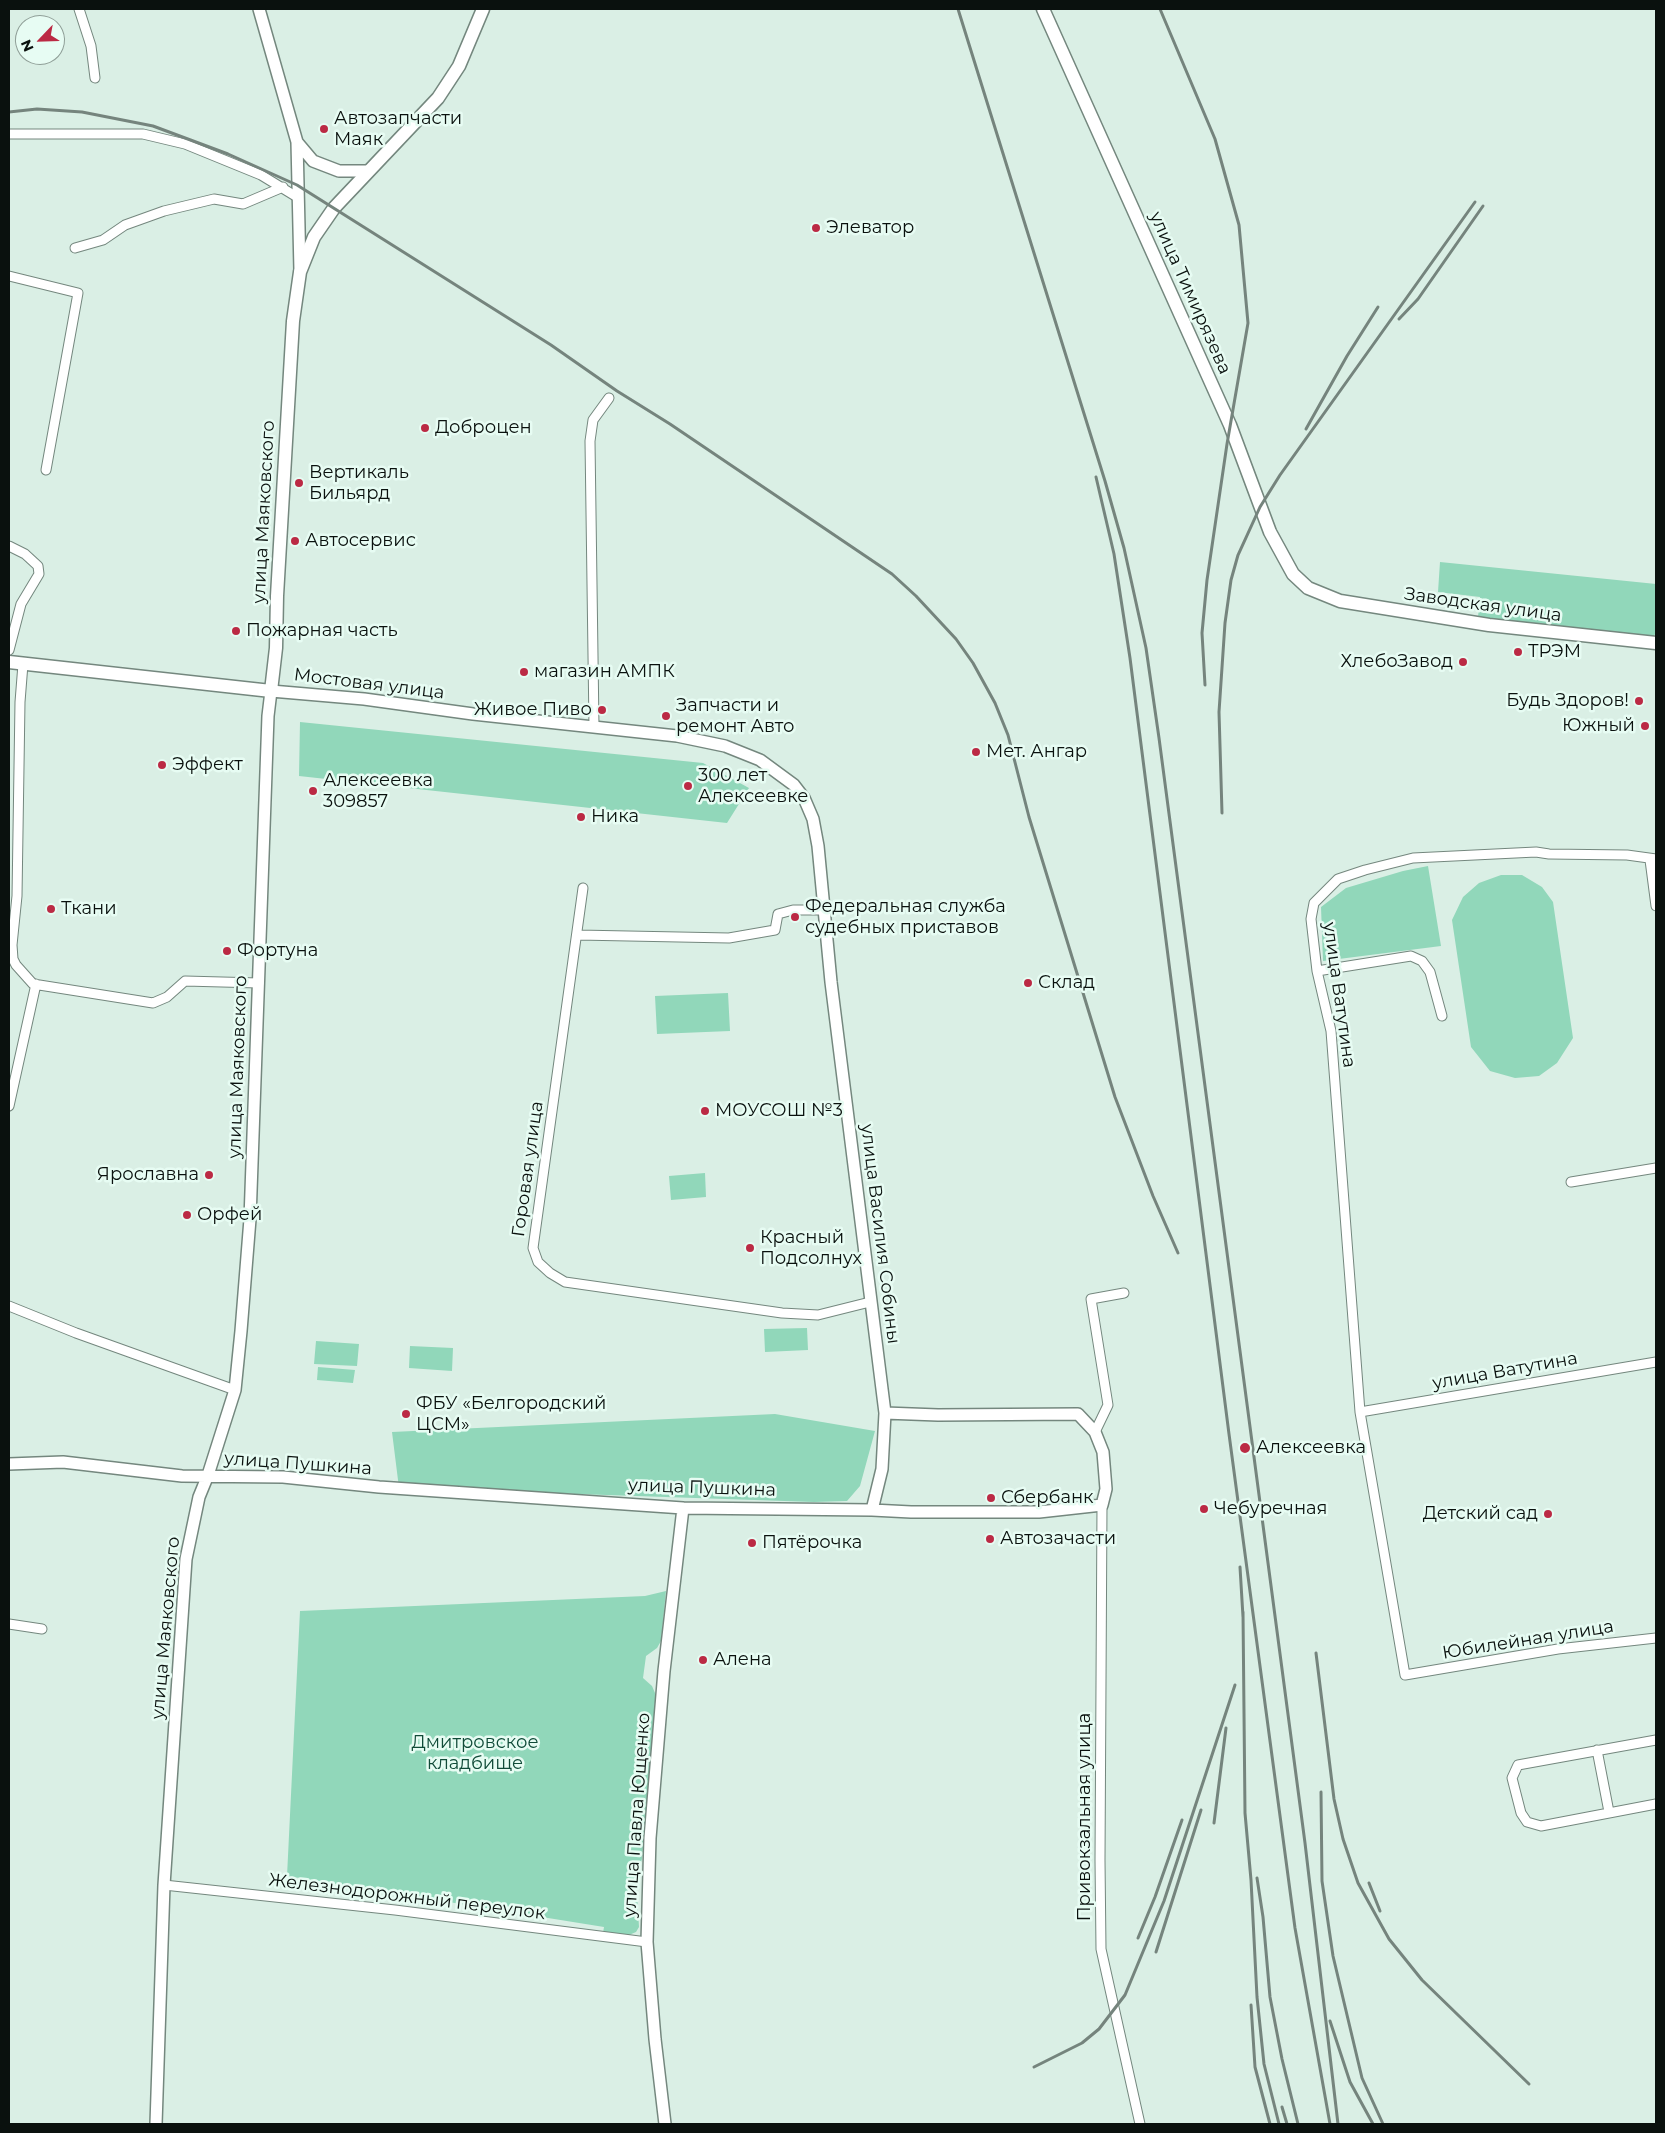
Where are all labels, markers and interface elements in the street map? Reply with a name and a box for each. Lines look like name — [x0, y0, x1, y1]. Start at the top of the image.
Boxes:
north arrow — [15, 15, 65, 65]
text: N — [17, 37, 38, 55]
place label: Автозапчасти Маяк — [334, 108, 462, 150]
marker: Автозапчасти Маяк — [318, 123, 330, 135]
street label: улица Тимирязева — [1144, 209, 1236, 377]
place label: Элеватор — [826, 217, 914, 239]
marker: Элеватор — [810, 222, 822, 234]
place label: Доброцен — [435, 417, 532, 439]
street label: улица Маяковского — [248, 420, 280, 604]
marker: Доброцен — [419, 422, 431, 434]
place label: Вертикаль Бильярд — [309, 462, 409, 504]
marker: Вертикаль Бильярд — [293, 477, 305, 489]
place label: Автосервис — [305, 530, 416, 552]
marker: Автосервис — [289, 535, 301, 547]
street label: Заводская улица — [1403, 583, 1563, 627]
place label: Пожарная часть — [246, 620, 398, 642]
marker: Пожарная часть — [230, 625, 242, 637]
place label: ТРЭМ — [1528, 641, 1581, 663]
marker: ТРЭМ — [1512, 646, 1524, 658]
place label: ХлебоЗавод — [1340, 651, 1453, 673]
marker: ХлебоЗавод — [1457, 656, 1469, 668]
place label: магазин АМПК — [534, 661, 675, 683]
street label: Мостовая улица — [292, 664, 446, 704]
marker: магазин АМПК — [518, 666, 530, 678]
place label: Будь Здоров! — [1506, 690, 1629, 712]
place label: Запчасти и ремонт Авто — [676, 695, 794, 738]
marker: Будь Здоров! — [1633, 695, 1645, 707]
place label: Живое Пиво — [474, 699, 592, 721]
marker: Живое Пиво — [596, 704, 608, 716]
marker: Запчасти и ремонт Авто — [660, 710, 672, 722]
place label: Южный — [1562, 715, 1635, 737]
marker: Южный — [1639, 720, 1651, 732]
place label: Мет. Ангар — [986, 741, 1087, 763]
marker: Мет. Ангар — [970, 746, 982, 758]
place label: Эффект — [172, 754, 243, 776]
marker: Эффект — [156, 759, 168, 771]
place label: 300 лет Алексеевке — [698, 765, 808, 808]
place label: Алексеевка 309857 — [323, 770, 433, 812]
marker: 300 лет Алексеевке — [682, 780, 694, 792]
marker: Алексеевка 309857 — [307, 785, 319, 797]
place label: Ника — [591, 806, 639, 828]
marker: Ника — [575, 811, 587, 823]
place label: Федеральная служба судебных приставов — [805, 896, 1006, 939]
place label: Ткани — [61, 898, 117, 920]
marker: Ткани — [45, 903, 57, 915]
marker: Федеральная служба судебных приставов — [789, 911, 801, 923]
street label: улица Ватутина — [1318, 921, 1360, 1069]
place label: Фортуна — [237, 940, 318, 962]
marker: Фортуна — [221, 945, 233, 957]
place label: Склад — [1038, 972, 1095, 994]
street label: улица Маяковского — [224, 975, 252, 1159]
marker: Склад — [1022, 977, 1034, 989]
street label: Горовая улица — [508, 1100, 548, 1238]
place label: МОУСОШ №3 — [715, 1100, 843, 1122]
marker: МОУСОШ №3 — [699, 1105, 711, 1117]
street label: улица Василия Собины — [856, 1123, 904, 1345]
place label: Ярославна — [97, 1164, 199, 1186]
marker: Ярославна — [203, 1169, 215, 1181]
place label: Орфей — [197, 1204, 262, 1226]
marker: Орфей — [181, 1209, 193, 1221]
place label: Красный Подсолнух — [760, 1227, 862, 1270]
marker: Красный Подсолнух — [744, 1242, 756, 1254]
street label: улица Ватутина — [1431, 1348, 1579, 1394]
place label: ФБУ «Белгородский ЦСМ» — [416, 1393, 606, 1436]
marker: ФБУ «Белгородский ЦСМ» — [400, 1408, 412, 1420]
place label: Алексеевка — [1256, 1437, 1366, 1459]
marker: Алексеевка — [1238, 1441, 1252, 1455]
street label: улица Пушкина — [223, 1448, 373, 1480]
street label: улица Пушкина — [628, 1475, 776, 1501]
place label: Сбербанк — [1001, 1487, 1093, 1509]
marker: Сбербанк — [985, 1492, 997, 1504]
place label: Чебуречная — [1214, 1498, 1327, 1520]
marker: Чебуречная — [1198, 1503, 1210, 1515]
place label: Детский сад — [1423, 1503, 1538, 1525]
marker: Детский сад — [1542, 1508, 1554, 1520]
place label: Автозачасти — [1000, 1528, 1116, 1550]
place label: Пятёрочка — [762, 1532, 862, 1554]
marker: Автозачасти — [984, 1533, 996, 1545]
street label: улица Маяковского — [147, 1536, 185, 1720]
marker: Пятёрочка — [746, 1537, 758, 1549]
street label: Юбилейная улица — [1441, 1616, 1615, 1664]
place label: Алена — [713, 1649, 772, 1671]
marker: Алена — [697, 1654, 709, 1666]
street label: улица Павла Ющенко — [619, 1712, 655, 1918]
street label: Привокзальная улица — [1074, 1713, 1096, 1921]
park label: Дмитровское кладбище — [411, 1732, 539, 1775]
street label: Железнодорожный переулок — [267, 1869, 547, 1925]

